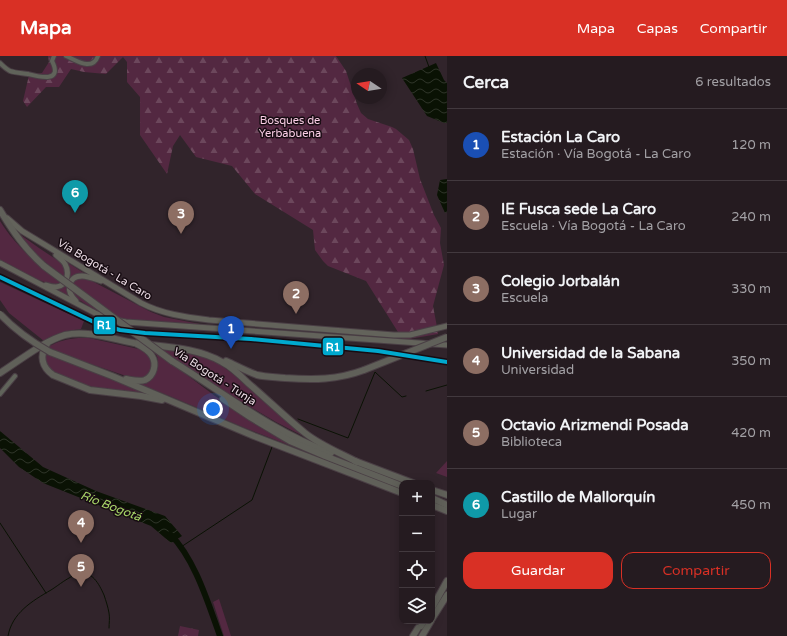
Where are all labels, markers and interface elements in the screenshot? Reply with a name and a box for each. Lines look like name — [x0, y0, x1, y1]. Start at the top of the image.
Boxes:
text: Mapa — [20, 17, 72, 39]
text: Mapa — [577, 20, 615, 37]
text: Capas — [637, 20, 678, 37]
text: Compartir — [700, 20, 767, 37]
north arrow — [351, 68, 387, 104]
text: Cerca — [463, 72, 509, 93]
text: 6 resultados — [695, 74, 771, 90]
park label: Bosques de Yerbabuena — [259, 114, 321, 140]
text: Estación La Caro — [501, 128, 620, 146]
text: 1 — [472, 137, 480, 153]
text: 120 m — [731, 137, 771, 153]
text: Estación · Vía Bogotá - La Caro — [501, 146, 691, 162]
pin: 6 — [62, 180, 88, 213]
text: IE Fusca sede La Caro — [501, 200, 656, 218]
pin: 3 — [168, 201, 194, 234]
text: 2 — [472, 209, 480, 225]
text: 240 m — [731, 209, 771, 225]
text: Escuela · Vía Bogotá - La Caro — [501, 218, 686, 234]
street label: Vía Bogotá - La Caro — [55, 236, 155, 303]
text: Colegio Jorbalán — [501, 272, 620, 290]
pin: 2 — [283, 281, 309, 314]
text: 3 — [472, 281, 480, 297]
text: 330 m — [731, 281, 771, 297]
text: Escuela — [501, 290, 548, 306]
line badge: R1 — [93, 316, 116, 335]
pin: 1 — [218, 316, 244, 349]
text: R1 — [97, 319, 111, 332]
line badge: R1 — [322, 337, 344, 356]
text: R1 — [326, 341, 340, 354]
text: Universidad de la Sabana — [501, 344, 680, 362]
street label: Vía Bogotá - Tunja — [171, 345, 259, 408]
text: 4 — [472, 353, 480, 369]
text: 350 m — [731, 353, 771, 369]
text: Universidad — [501, 362, 574, 378]
your location — [203, 399, 223, 419]
text: Octavio Arizmendi Posada — [501, 416, 689, 434]
text: 5 — [472, 425, 480, 441]
text: 420 m — [731, 425, 771, 441]
text: Biblioteca — [501, 434, 562, 450]
map controls — [399, 480, 435, 624]
button: + — [399, 480, 435, 516]
water label: Río Bogotá — [79, 488, 143, 524]
text: Castillo de Mallorquín — [501, 488, 655, 506]
text: 6 — [472, 497, 480, 513]
text: 450 m — [731, 497, 771, 513]
text: Lugar — [501, 506, 537, 522]
pin: 4 — [68, 510, 94, 543]
button: − — [399, 516, 435, 552]
button: locate — [399, 552, 435, 588]
button: Guardar — [463, 552, 613, 589]
button: Compartir — [621, 552, 771, 589]
pin: 5 — [68, 554, 94, 587]
button: layers — [399, 588, 435, 624]

